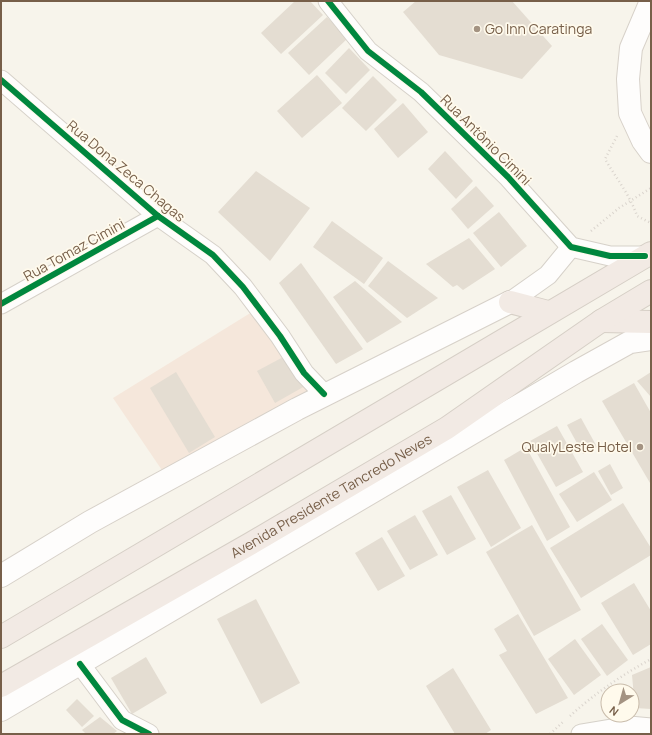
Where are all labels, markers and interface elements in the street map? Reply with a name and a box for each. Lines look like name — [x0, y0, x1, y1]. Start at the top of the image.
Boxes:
place label: Go Inn Caratinga — [485, 19, 592, 38]
marker: Go Inn Caratinga — [472, 24, 482, 34]
street label: Rua Antônio Cimini — [437, 90, 536, 189]
street label: Rua Dona Zeca Chagas — [63, 115, 189, 226]
street label: Rua Tomaz Cimini — [20, 214, 128, 285]
street label: Avenida Presidente Tancredo Neves — [227, 429, 435, 562]
place label: QualyLeste Hotel — [521, 437, 632, 456]
marker: QualyLeste Hotel — [635, 442, 645, 452]
north arrow — [600, 683, 640, 723]
text: N — [606, 703, 621, 720]

